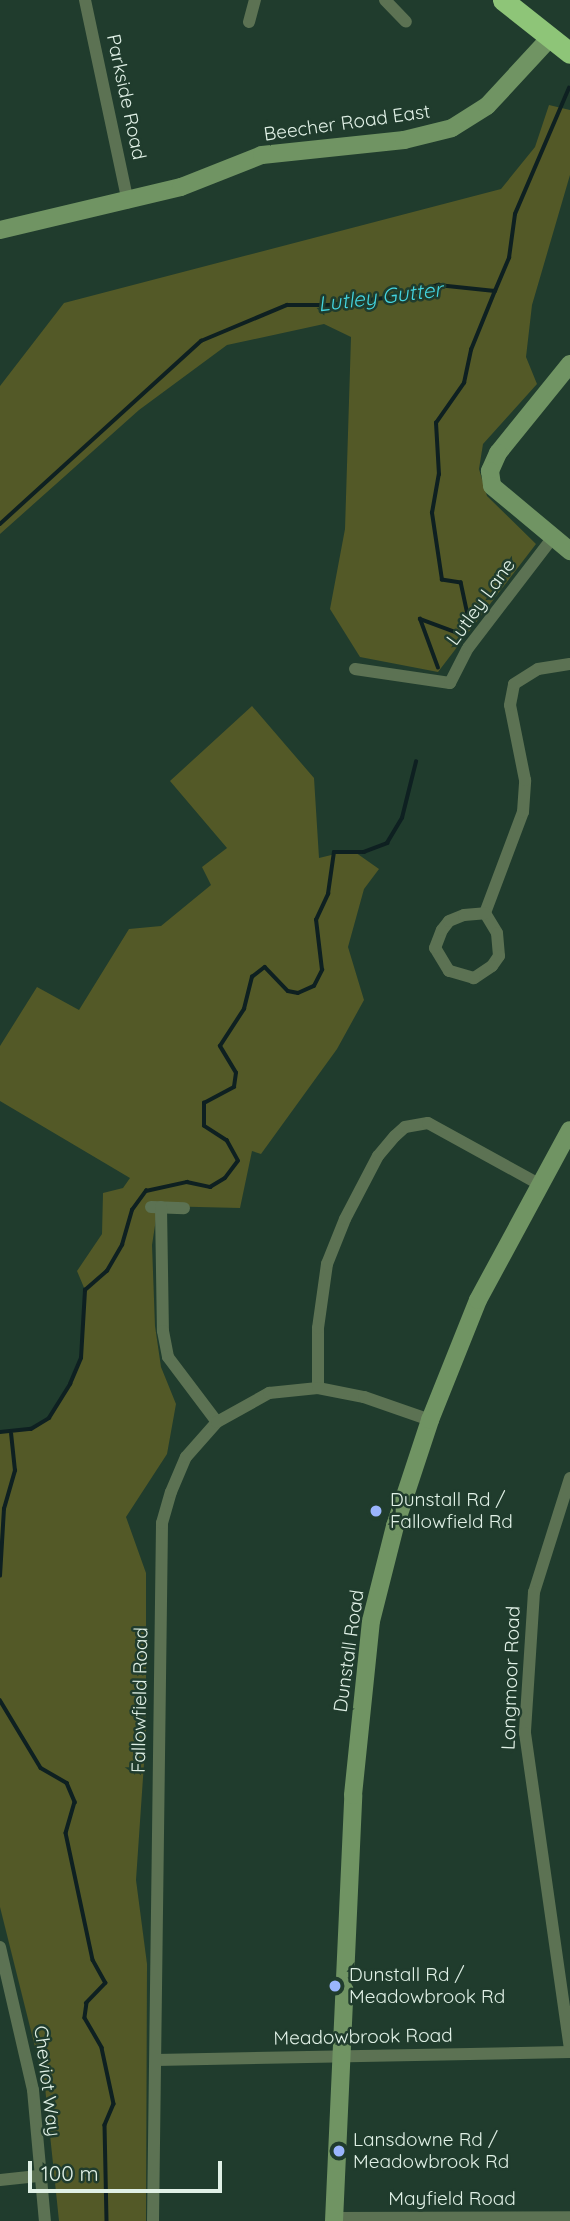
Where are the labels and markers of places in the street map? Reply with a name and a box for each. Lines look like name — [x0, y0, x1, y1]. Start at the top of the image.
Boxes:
place label: Dunstall Rd / Fallowfield Rd — [390, 1489, 513, 1533]
marker: Dunstall Rd / Fallowfield Rd — [368, 1503, 384, 1519]
place label: Dunstall Rd / Meadowbrook Rd — [349, 1964, 505, 2008]
marker: Dunstall Rd / Meadowbrook Rd — [327, 1978, 343, 1994]
place label: Lansdowne Rd / Meadowbrook Rd — [353, 2129, 509, 2173]
marker: Lansdowne Rd / Meadowbrook Rd — [331, 2143, 347, 2159]

